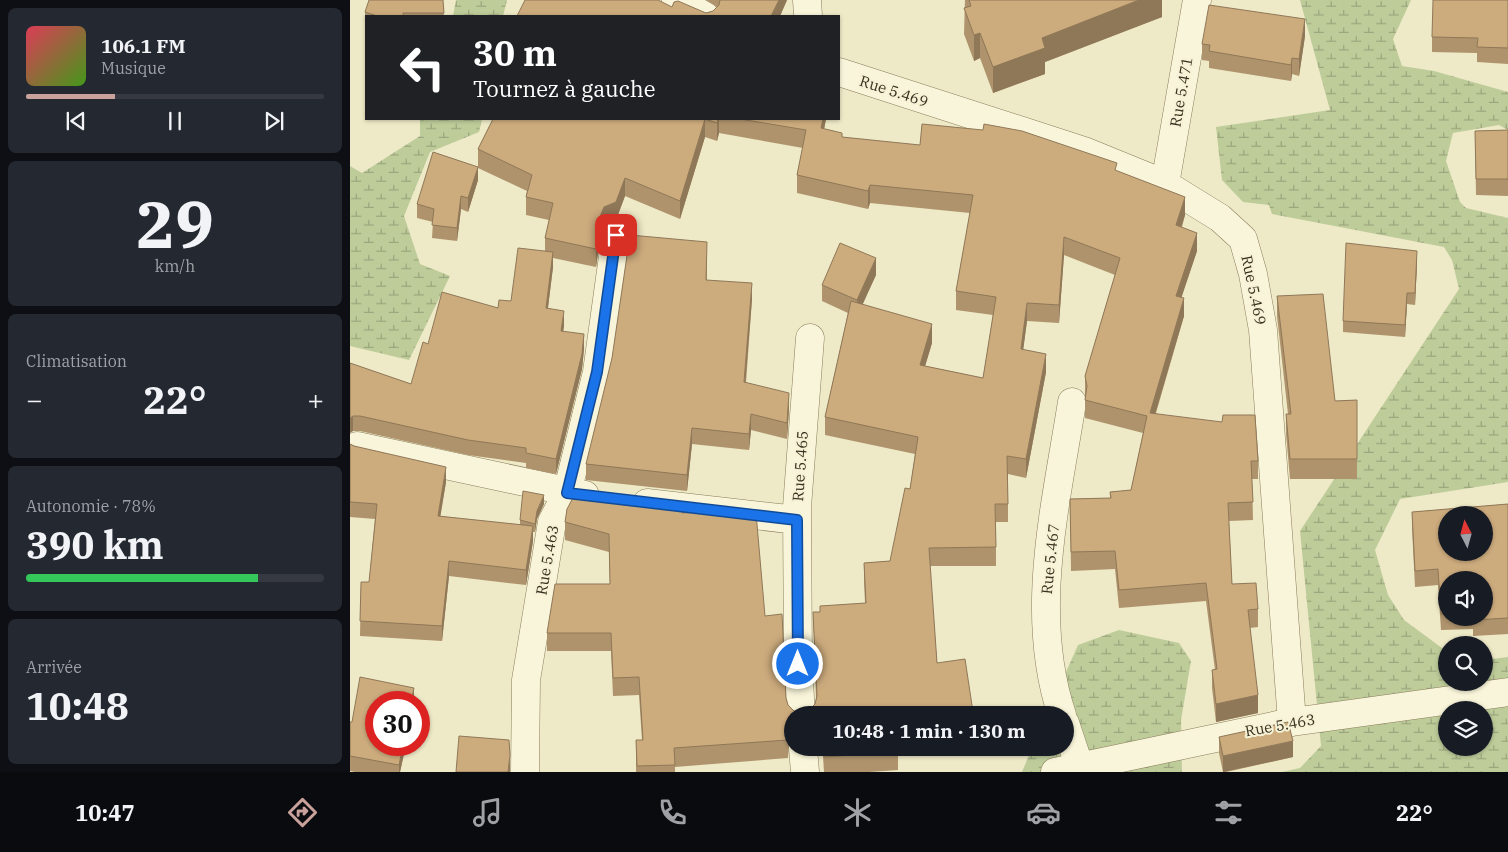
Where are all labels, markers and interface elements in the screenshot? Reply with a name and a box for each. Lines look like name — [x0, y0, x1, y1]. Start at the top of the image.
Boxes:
text: 30 m — [473, 30, 557, 76]
text: 106.1 FM — [101, 34, 186, 58]
icon: left — [390, 35, 455, 100]
street label: Rue 5.471 — [1165, 55, 1197, 129]
text: Musique — [101, 58, 166, 78]
street label: Rue 5.469 — [857, 71, 931, 111]
text: Tournez à gauche — [473, 74, 656, 103]
icon: previous — [62, 107, 90, 135]
icon: pause — [161, 107, 189, 135]
icon: next — [260, 107, 288, 135]
text: 29 — [136, 181, 214, 266]
pin — [595, 214, 637, 256]
icon: arrive — [602, 221, 630, 249]
street label: Rue 5.469 — [1237, 253, 1271, 327]
text: km/h — [155, 256, 195, 276]
text: Climatisation — [26, 351, 127, 371]
text: 22° — [143, 375, 207, 424]
text: − — [26, 381, 43, 418]
text: + — [307, 381, 324, 418]
street label: Rue 5.465 — [788, 430, 812, 502]
text: Autonomie · 78% — [26, 496, 156, 516]
north arrow — [1438, 506, 1492, 561]
map controls — [1438, 506, 1493, 756]
text: 390 km — [26, 520, 164, 569]
street label: Rue 5.463 — [531, 523, 563, 597]
street label: Rue 5.467 — [1037, 523, 1063, 595]
button: sound — [1438, 571, 1493, 626]
button: search — [1438, 636, 1493, 691]
position arrow — [771, 637, 823, 689]
text: Arrivée — [26, 657, 82, 677]
text: 10:48 — [26, 681, 129, 730]
speed limit sign: 30 — [365, 691, 430, 756]
button: layers — [1438, 701, 1493, 756]
street label: Rue 5.463 — [1243, 709, 1317, 741]
text: 10:48 · 1 min · 130 m — [833, 719, 1025, 743]
icon: directions — [285, 795, 320, 830]
icon: music — [470, 795, 505, 830]
icon: phone — [655, 795, 690, 830]
icon: climate — [840, 795, 875, 830]
icon: car — [1026, 795, 1061, 830]
icon: filters — [1211, 795, 1246, 830]
text: 10:47 — [75, 798, 135, 827]
text: 22° — [1396, 798, 1433, 827]

